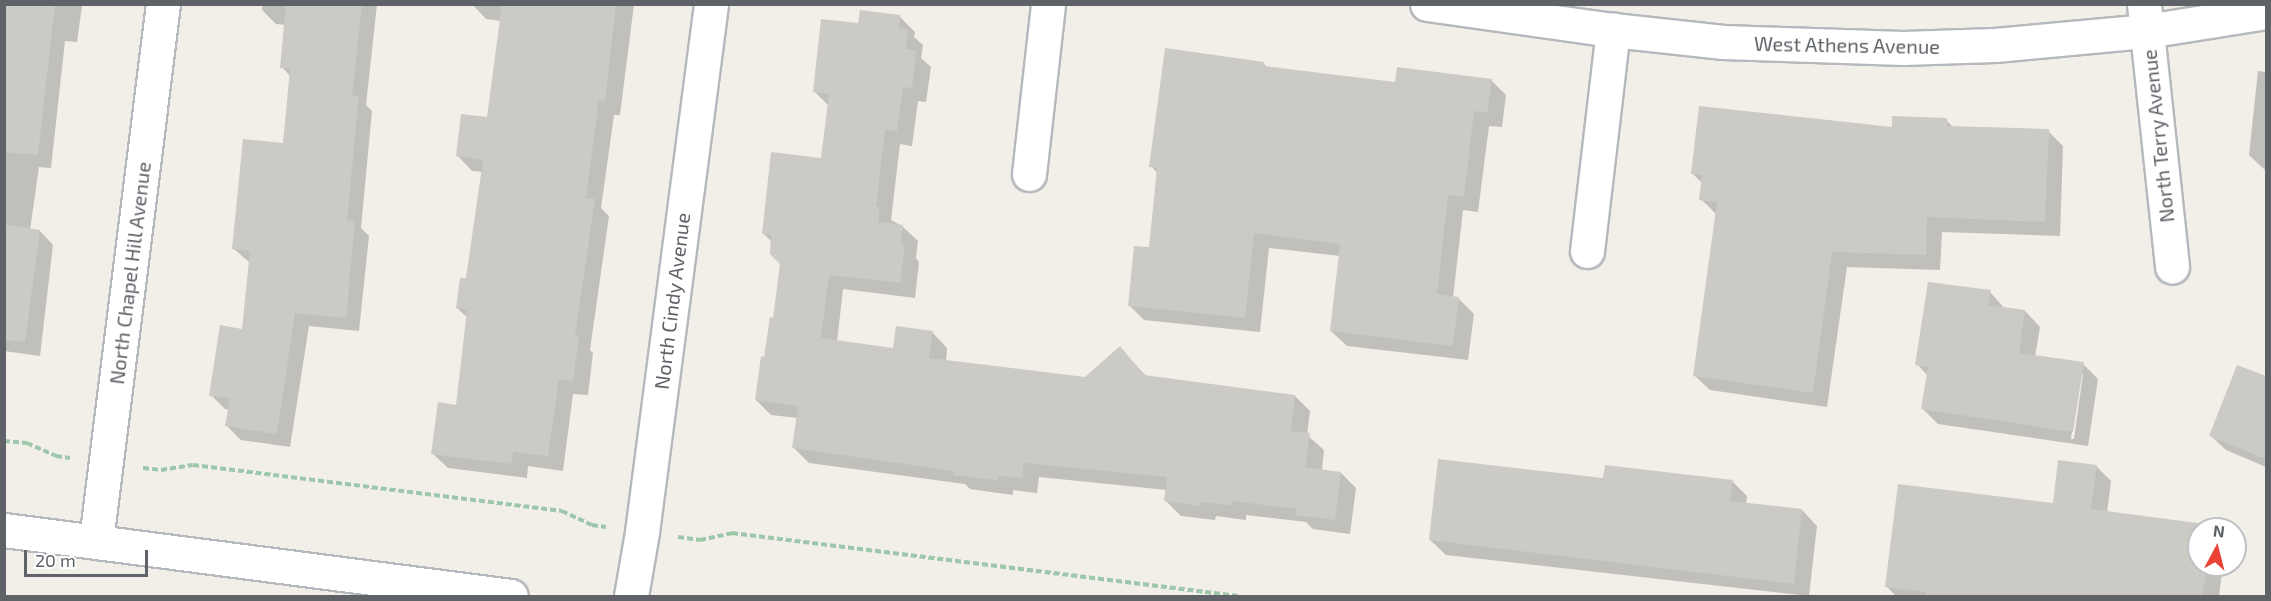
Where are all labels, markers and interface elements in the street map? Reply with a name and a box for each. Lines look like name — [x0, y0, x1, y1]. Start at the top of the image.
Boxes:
street label: West Athens Avenue — [1753, 31, 1941, 59]
street label: North Terry Avenue — [2137, 48, 2179, 224]
street label: North Chapel Hill Avenue — [104, 160, 156, 386]
street label: North Cindy Avenue — [649, 211, 695, 391]
north arrow — [2187, 517, 2247, 577]
text: N — [2212, 520, 2226, 541]
scale bar — [27, 538, 152, 576]
text: 20 m — [35, 549, 76, 571]

